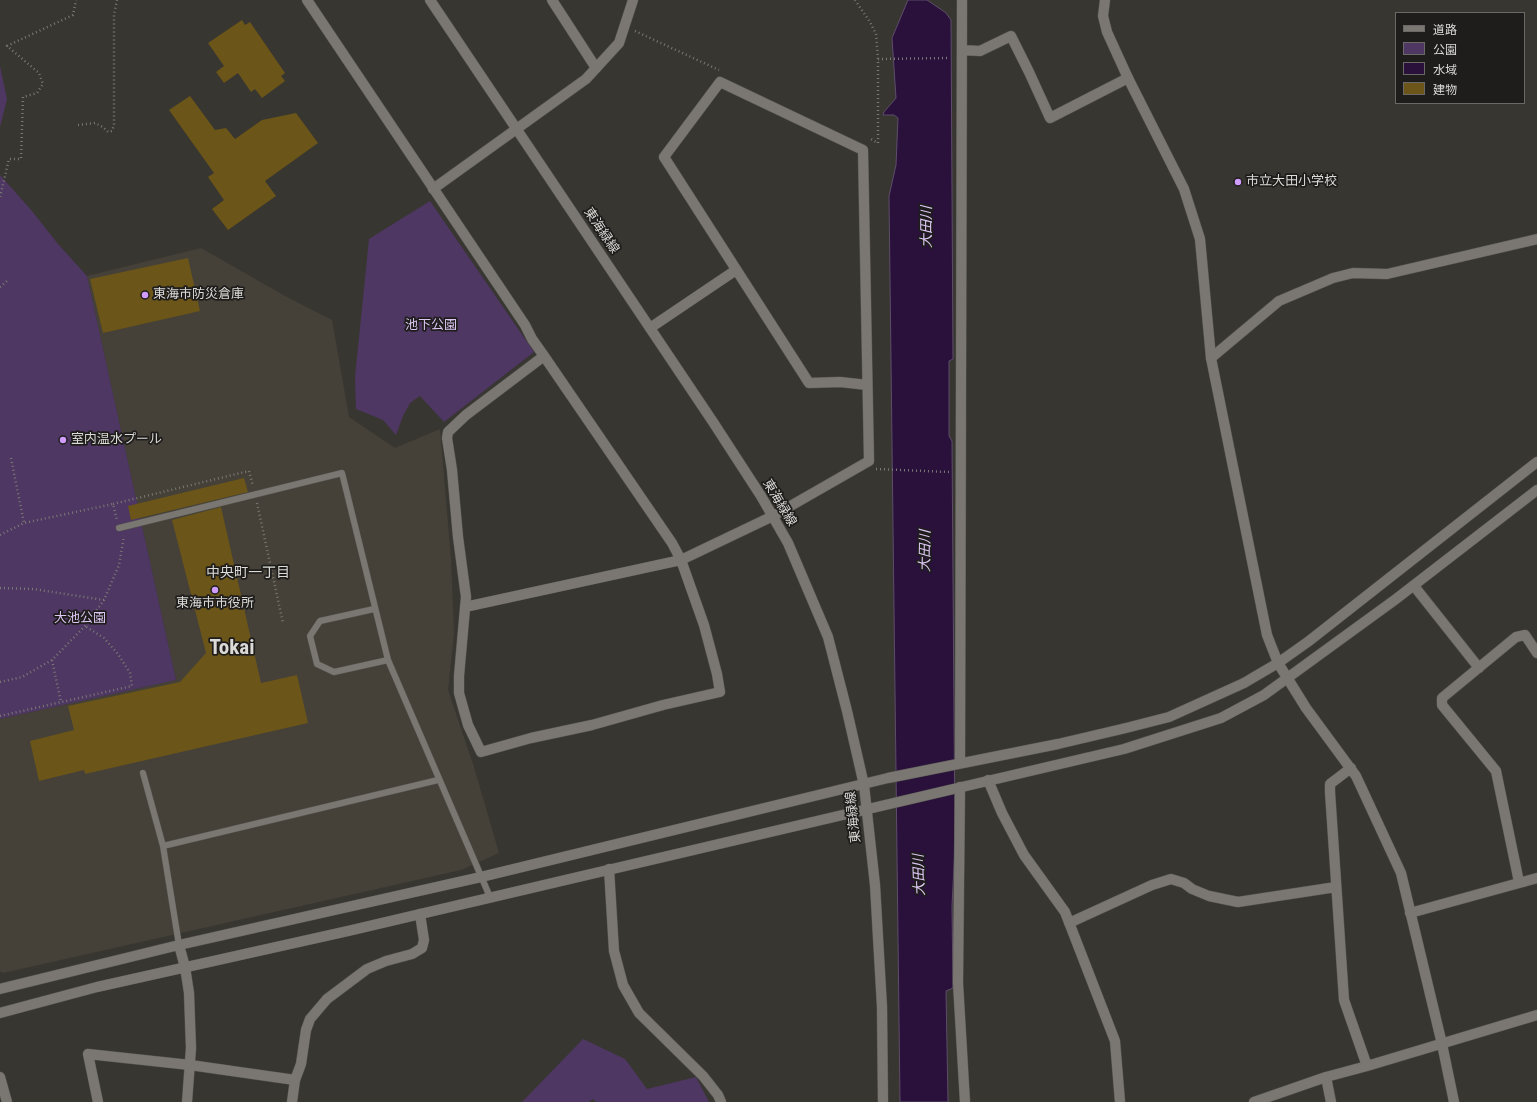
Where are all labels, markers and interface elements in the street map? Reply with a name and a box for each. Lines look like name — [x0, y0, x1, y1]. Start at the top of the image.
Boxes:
legend — [1395, 12, 1525, 104]
text: 道路 — [1433, 23, 1457, 37]
text: 公園 — [1433, 43, 1457, 57]
text: 水域 — [1433, 63, 1457, 77]
text: 建物 — [1433, 83, 1457, 97]
place label: 市立大田小学校 — [1246, 174, 1337, 190]
marker: 市立大田小学校 — [1233, 177, 1243, 187]
street label: 東海緑線 — [580, 205, 622, 257]
water label: 大田川 — [919, 206, 935, 248]
place label: 東海市防災倉庫 — [153, 287, 244, 303]
marker: 東海市防災倉庫 — [140, 290, 150, 300]
park label: 池下公園 — [405, 318, 457, 334]
place label: 室内温水プール — [71, 432, 162, 448]
marker: 室内温水プール — [58, 435, 68, 445]
street label: 東海緑線 — [759, 477, 799, 529]
water label: 大田川 — [917, 530, 935, 572]
district label: 中央町一丁目 — [206, 565, 290, 581]
marker: 東海市市役所 — [210, 585, 220, 595]
place label: 東海市市役所 — [176, 596, 254, 612]
park label: 大池公園 — [54, 611, 106, 627]
district label: Tokai — [210, 636, 254, 662]
street label: 東海緑線 — [844, 790, 864, 844]
water label: 大田川 — [911, 854, 929, 896]

